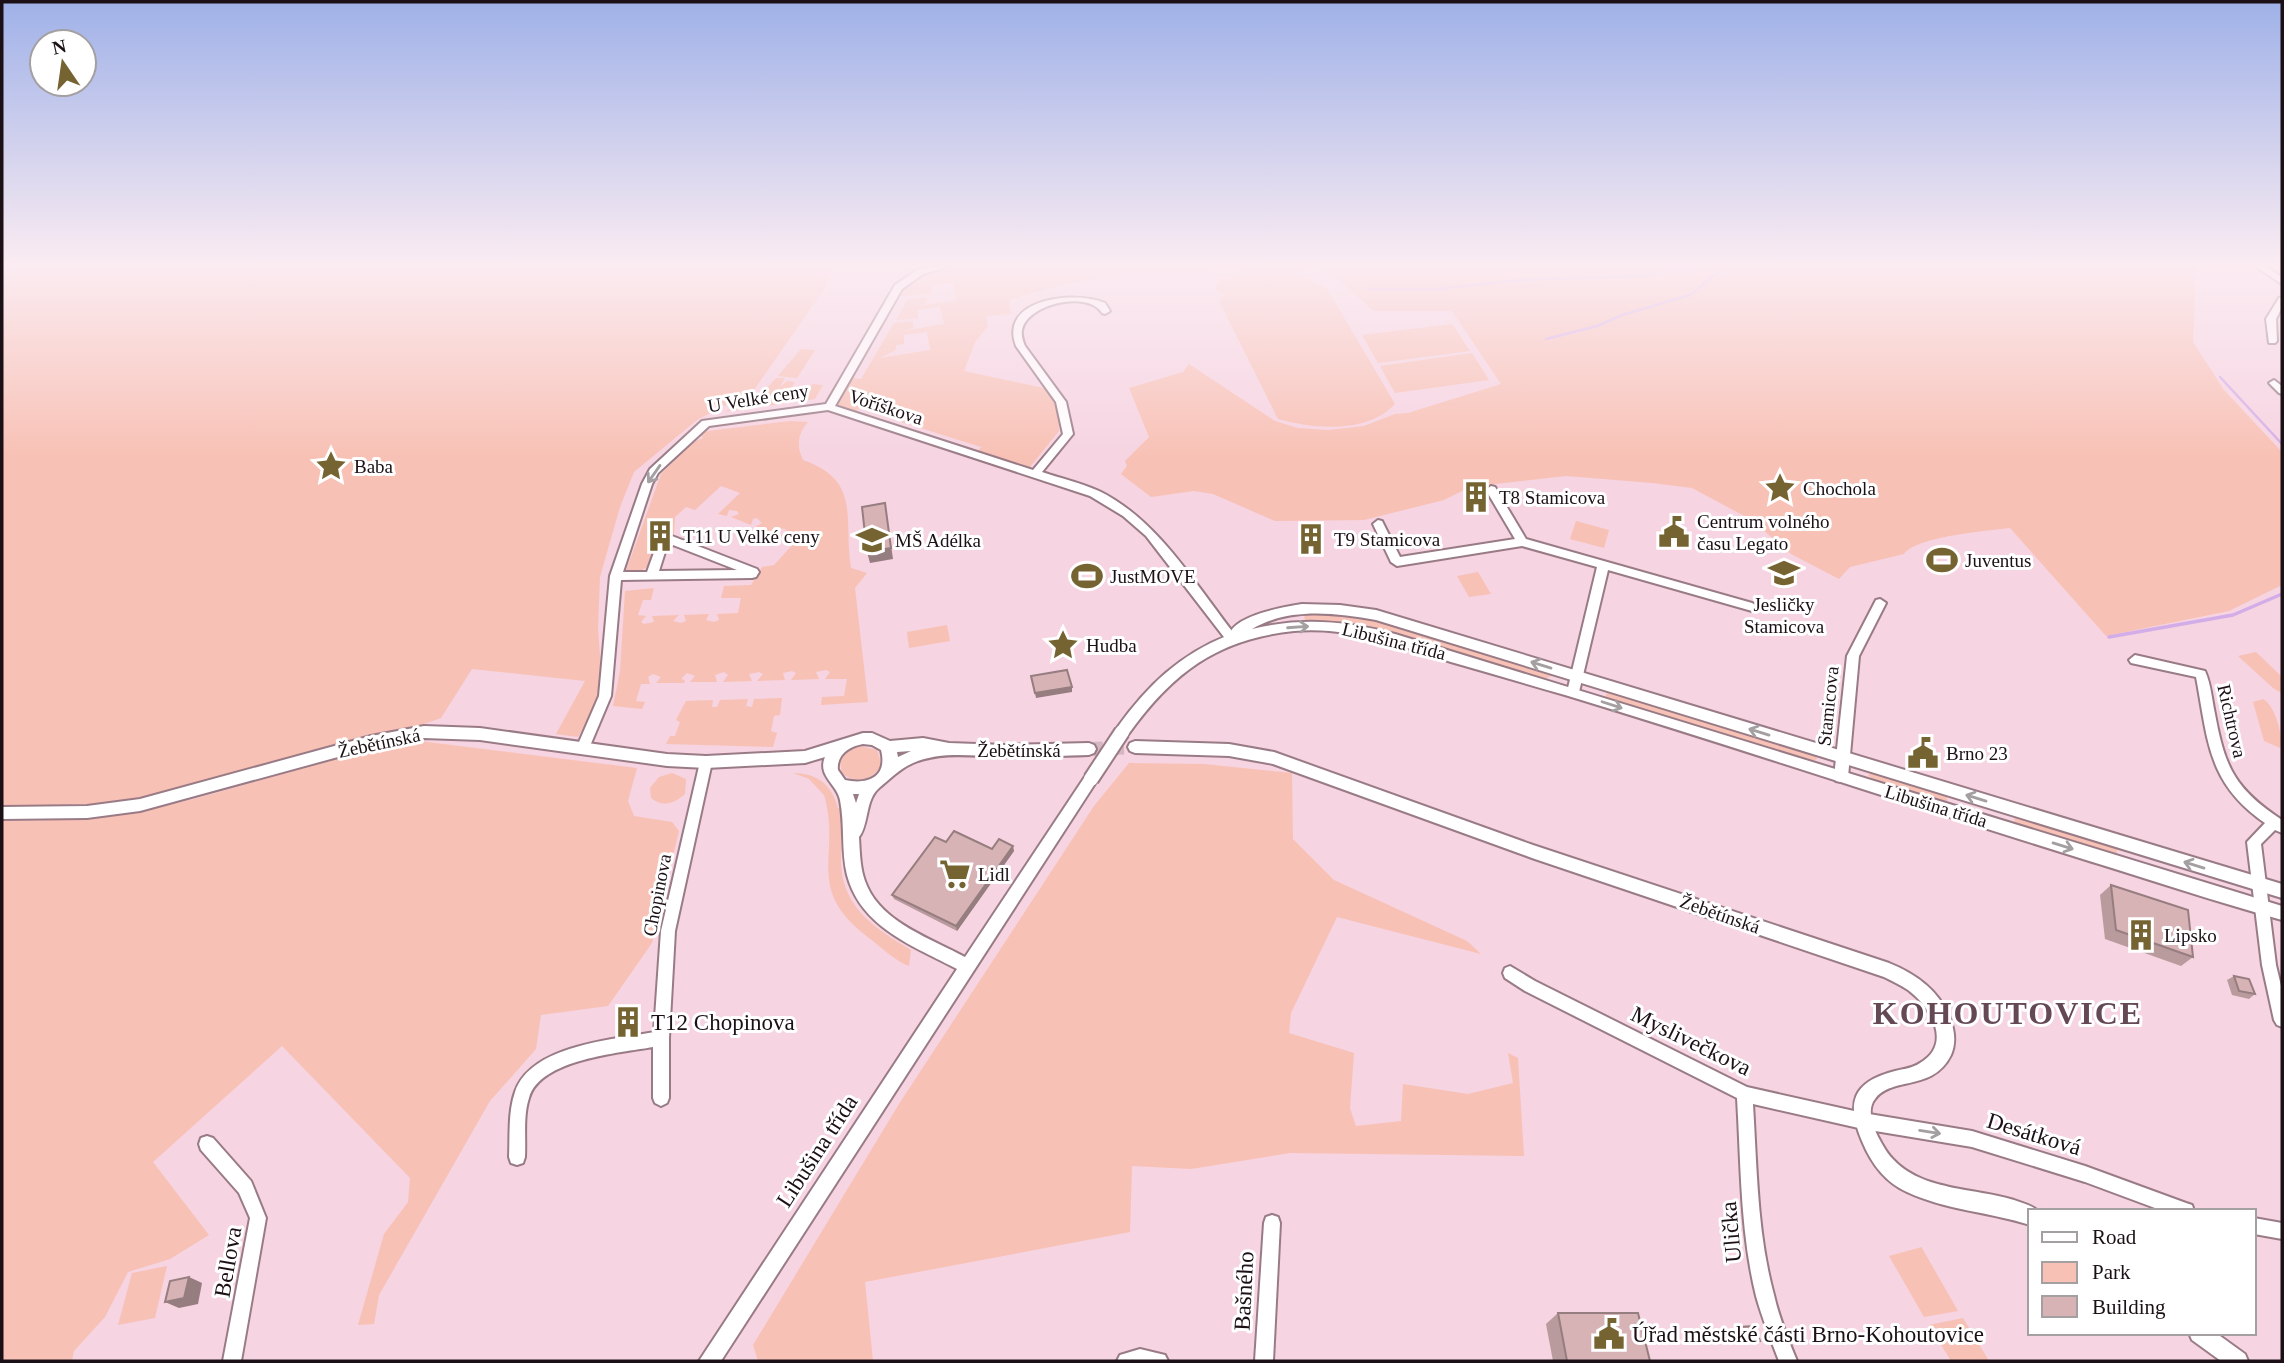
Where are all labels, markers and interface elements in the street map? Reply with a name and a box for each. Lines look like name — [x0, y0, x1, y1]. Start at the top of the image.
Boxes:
north arrow — [28, 28, 98, 98]
text: N — [50, 35, 69, 59]
street label: U Velké ceny — [706, 380, 811, 416]
street label: Voříškova — [846, 385, 926, 429]
place icon: Baba — [314, 449, 348, 483]
place label: Baba — [354, 456, 394, 477]
one-way arrow — [647, 464, 661, 483]
place icon: Chochola — [1763, 471, 1797, 505]
place label: Chochola — [1803, 478, 1876, 499]
building icon: T8 Stamicova — [1459, 480, 1493, 514]
place label: T8 Stamicova — [1499, 487, 1606, 508]
place label: Centrum volného času Legato — [1697, 511, 1829, 554]
public building icon: Centrum volného času Legato — [1657, 515, 1691, 549]
building icon: T11 U Velké ceny — [643, 519, 677, 553]
building icon: T9 Stamicova — [1294, 522, 1328, 556]
school or university icon: MŠ Adélka — [855, 523, 889, 557]
place label: T11 U Velké ceny — [683, 526, 820, 547]
place label: T9 Stamicova — [1334, 529, 1441, 550]
place label: MŠ Adélka — [895, 530, 982, 551]
sports icon: Juventus — [1925, 543, 1959, 577]
place label: Juventus — [1965, 550, 2032, 571]
school or university icon: Jesličky Stamicova — [1767, 556, 1801, 590]
sports icon: JustMOVE — [1070, 559, 1104, 593]
place label: JustMOVE — [1110, 566, 1196, 587]
place label: Jesličky Stamicova — [1744, 594, 1825, 637]
street label: Libušina třída — [1340, 618, 1449, 664]
one-way arrow — [1286, 620, 1309, 633]
place icon: Hudba — [1046, 628, 1080, 662]
place label: Hudba — [1086, 635, 1137, 656]
one-way arrow — [1531, 658, 1553, 671]
street label: Stamicova — [1813, 664, 1843, 747]
street label: Richtrova — [2213, 682, 2251, 760]
one-way arrow — [1601, 699, 1623, 712]
street label: Žebětínská — [336, 724, 423, 762]
one-way arrow — [1748, 724, 1770, 737]
public building icon: Brno 23 — [1906, 736, 1940, 770]
street label: Žebětínská — [977, 740, 1061, 761]
place label: Brno 23 — [1946, 743, 2008, 764]
street label: Libušina třída — [1882, 780, 1990, 832]
one-way arrow — [1966, 791, 1988, 804]
one-way arrow — [2052, 840, 2074, 853]
street label: Chopinova — [639, 852, 675, 938]
supermarket icon: Lidl — [938, 857, 972, 891]
one-way arrow — [2183, 857, 2205, 870]
place label: Lidl — [978, 864, 1010, 885]
street label: Žebětínská — [1677, 891, 1763, 938]
building icon: Lipsko — [2124, 918, 2158, 952]
place label: Lipsko — [2164, 925, 2217, 946]
district label: KOHOUTOVICE — [1873, 995, 2143, 1031]
street label: Myslivečkova — [1627, 1001, 1755, 1081]
building icon: T12 Chopinova — [611, 1005, 645, 1039]
place label: T12 Chopinova — [651, 1010, 795, 1035]
street label: Libušina třída — [772, 1090, 862, 1212]
street label: Desátková — [1984, 1108, 2084, 1160]
one-way arrow — [1919, 1126, 1941, 1139]
street label: Ulička — [1716, 1200, 1746, 1264]
legend — [2028, 1209, 2256, 1335]
street label: Bellova — [209, 1225, 247, 1299]
text: Road — [2092, 1225, 2137, 1249]
street label: Bašného — [1229, 1251, 1259, 1331]
text: Park — [2092, 1260, 2131, 1284]
text: Building — [2092, 1295, 2166, 1319]
public building icon: Úřad městské části Brno-Kohoutovice — [1592, 1317, 1626, 1351]
place label: Úřad městské části Brno-Kohoutovice — [1632, 1321, 1984, 1347]

